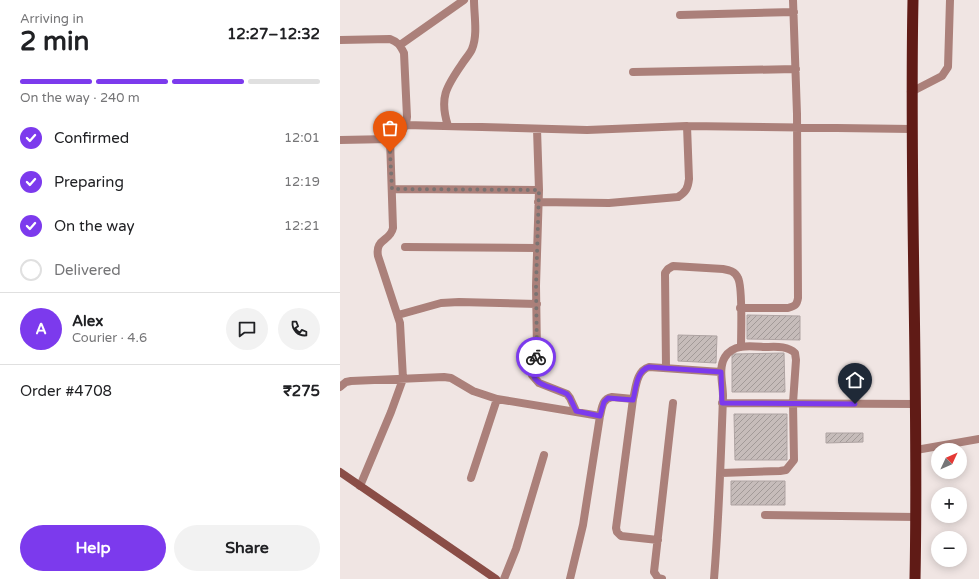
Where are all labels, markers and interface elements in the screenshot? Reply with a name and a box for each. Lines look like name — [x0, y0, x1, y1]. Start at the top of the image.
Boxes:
text: Arriving in — [20, 11, 84, 27]
text: 12:27–12:32 — [227, 25, 320, 43]
text: 2 min — [20, 26, 89, 57]
text: On the way · 240 m — [20, 90, 140, 106]
pin — [373, 111, 407, 152]
icon: bag — [379, 117, 401, 139]
icon: check — [20, 127, 42, 149]
text: Confirmed — [54, 129, 129, 147]
text: 12:01 — [284, 130, 320, 146]
icon: check — [20, 171, 42, 193]
text: Preparing — [54, 173, 124, 191]
text: 12:19 — [284, 174, 320, 190]
icon: check — [20, 215, 42, 237]
text: On the way — [54, 217, 134, 235]
text: 12:21 — [284, 218, 320, 234]
text: Delivered — [54, 261, 121, 279]
button: chat — [226, 308, 268, 350]
button: phone — [278, 308, 320, 350]
text: Alex — [72, 312, 103, 330]
text: A — [35, 320, 47, 338]
text: Courier · 4.6 — [72, 330, 147, 346]
courier — [516, 337, 556, 377]
icon: bike — [525, 346, 547, 368]
pin — [838, 363, 872, 404]
icon: home — [844, 369, 866, 391]
text: Order #4708 — [20, 382, 112, 400]
text: ₹275 — [283, 382, 320, 400]
north arrow — [931, 443, 967, 479]
map controls — [931, 443, 967, 567]
button: + — [931, 487, 967, 523]
button: Help — [20, 525, 166, 571]
button: Share — [174, 525, 320, 571]
button: − — [931, 531, 967, 567]

